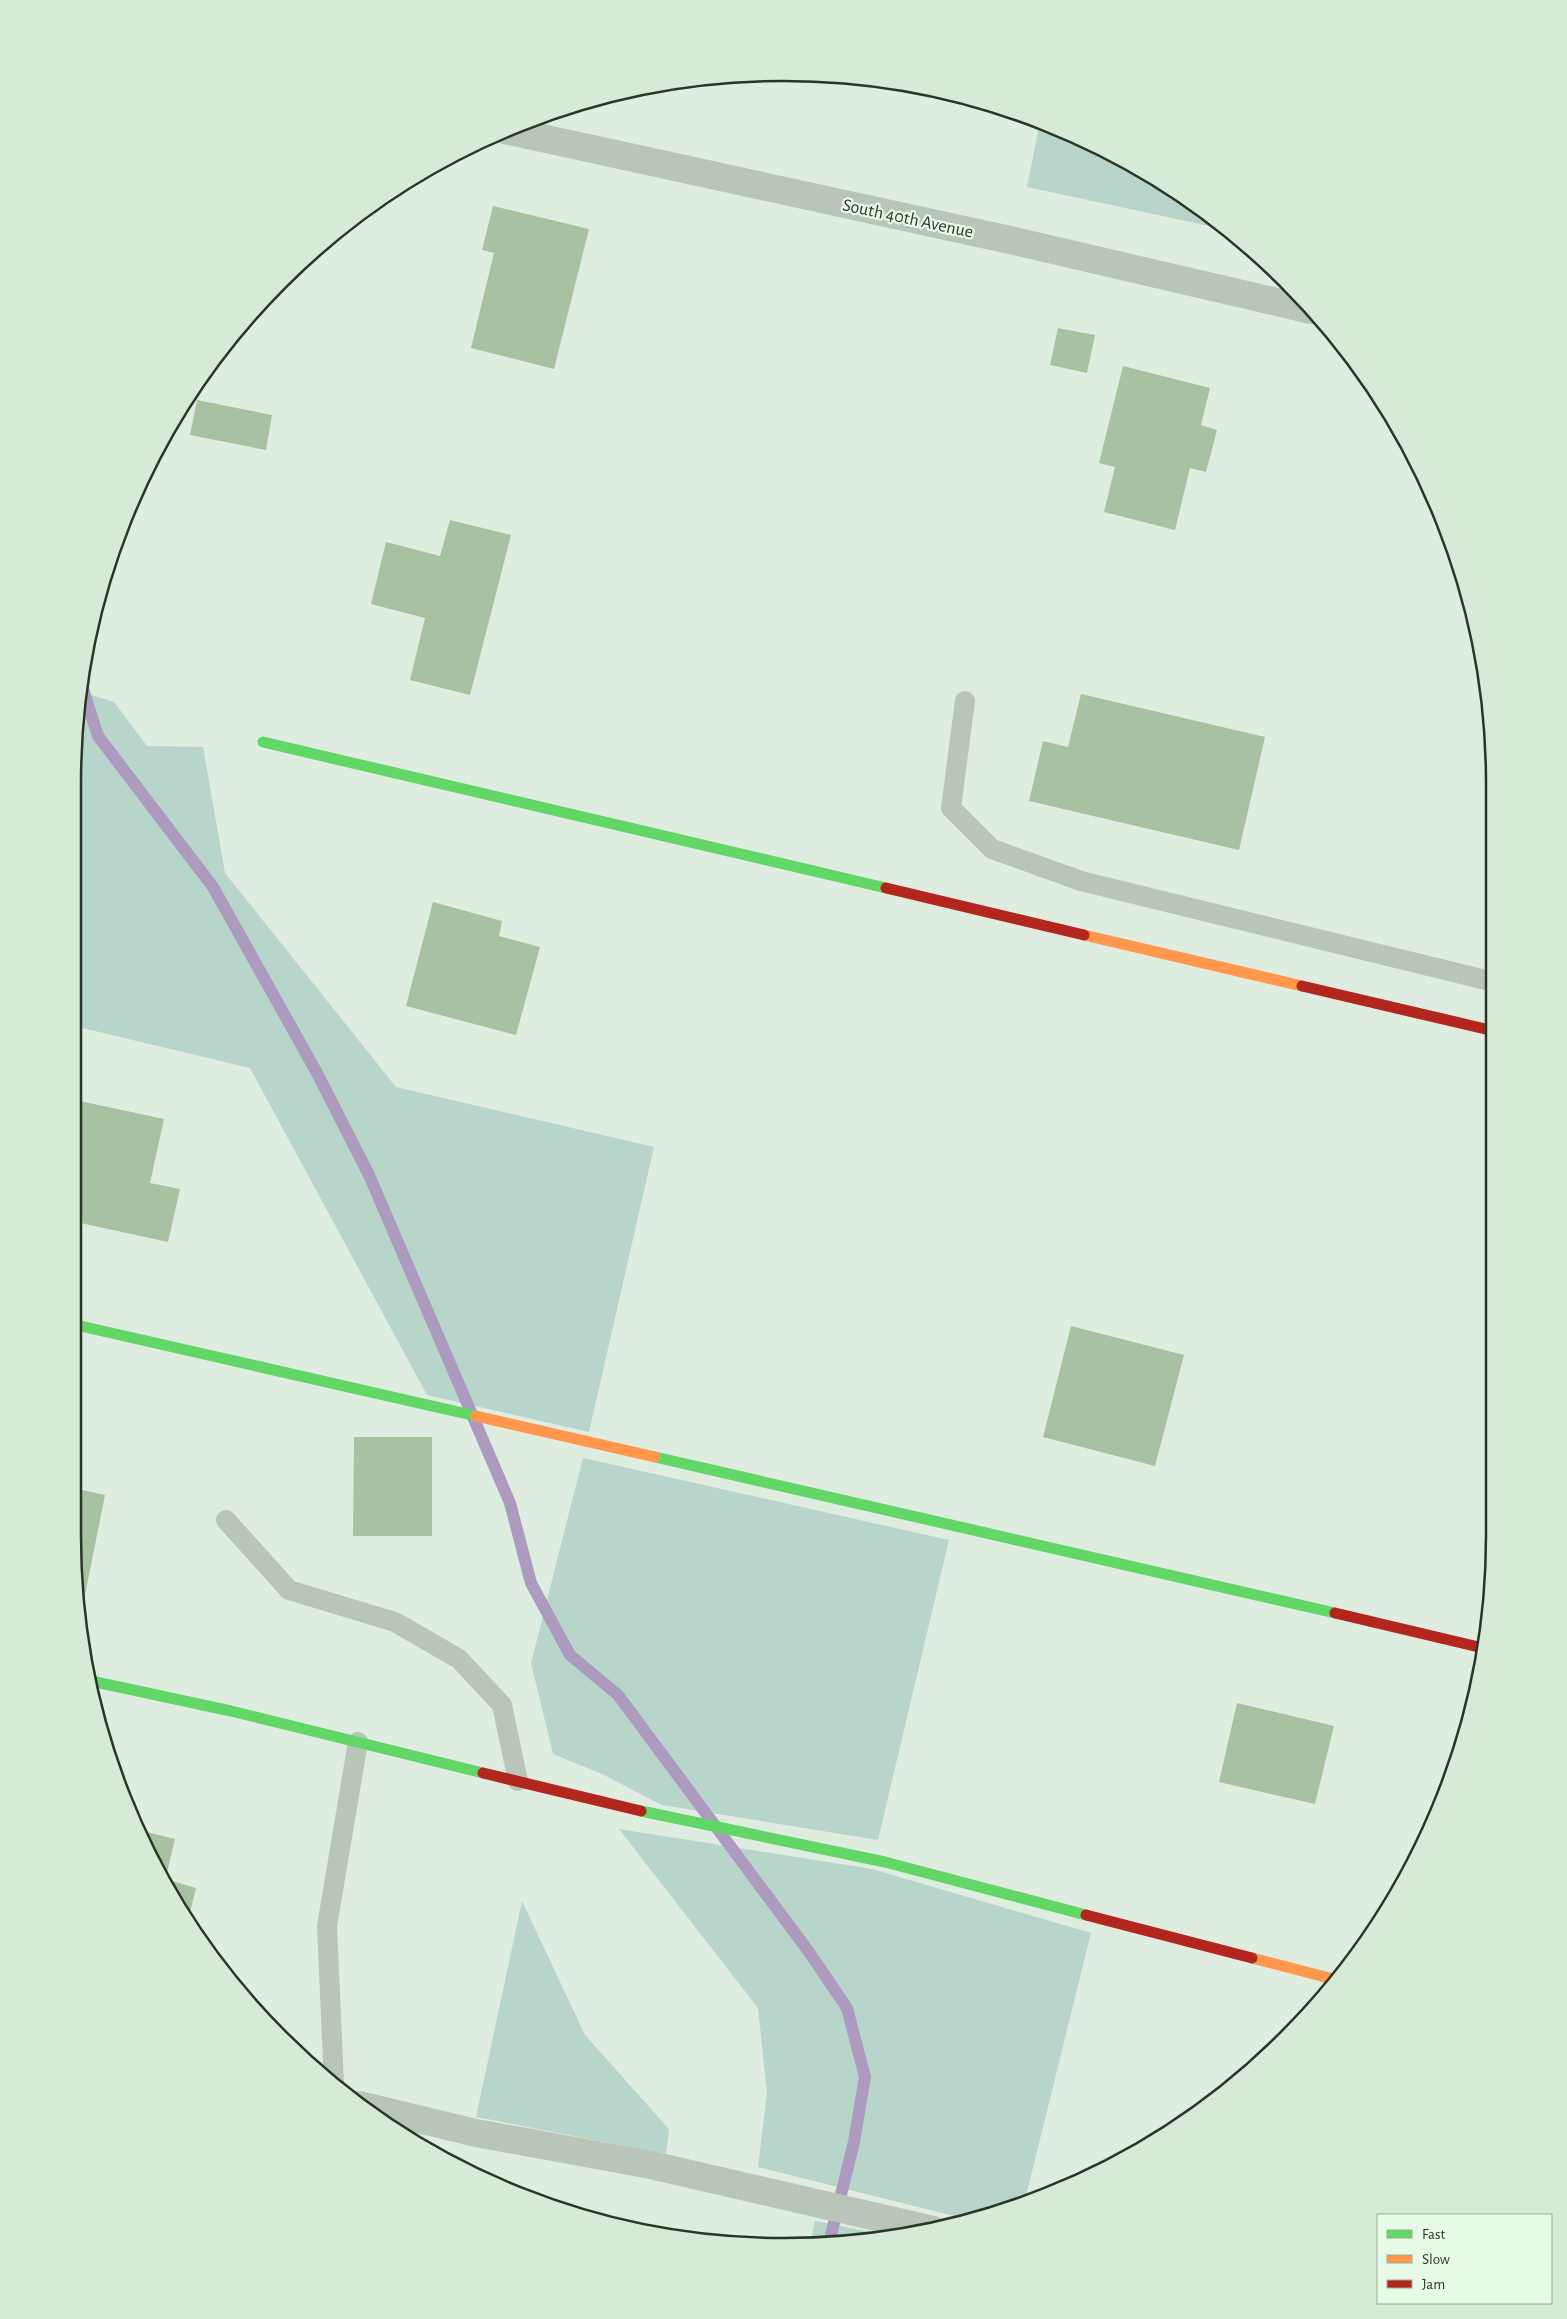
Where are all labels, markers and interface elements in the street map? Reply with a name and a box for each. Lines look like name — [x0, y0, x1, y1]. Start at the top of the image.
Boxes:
street label: South 40th Avenue — [841, 196, 975, 242]
legend — [1377, 2214, 1552, 2304]
text: Fast — [1422, 2227, 1446, 2242]
text: Slow — [1422, 2252, 1450, 2267]
text: Jam — [1422, 2277, 1445, 2292]

